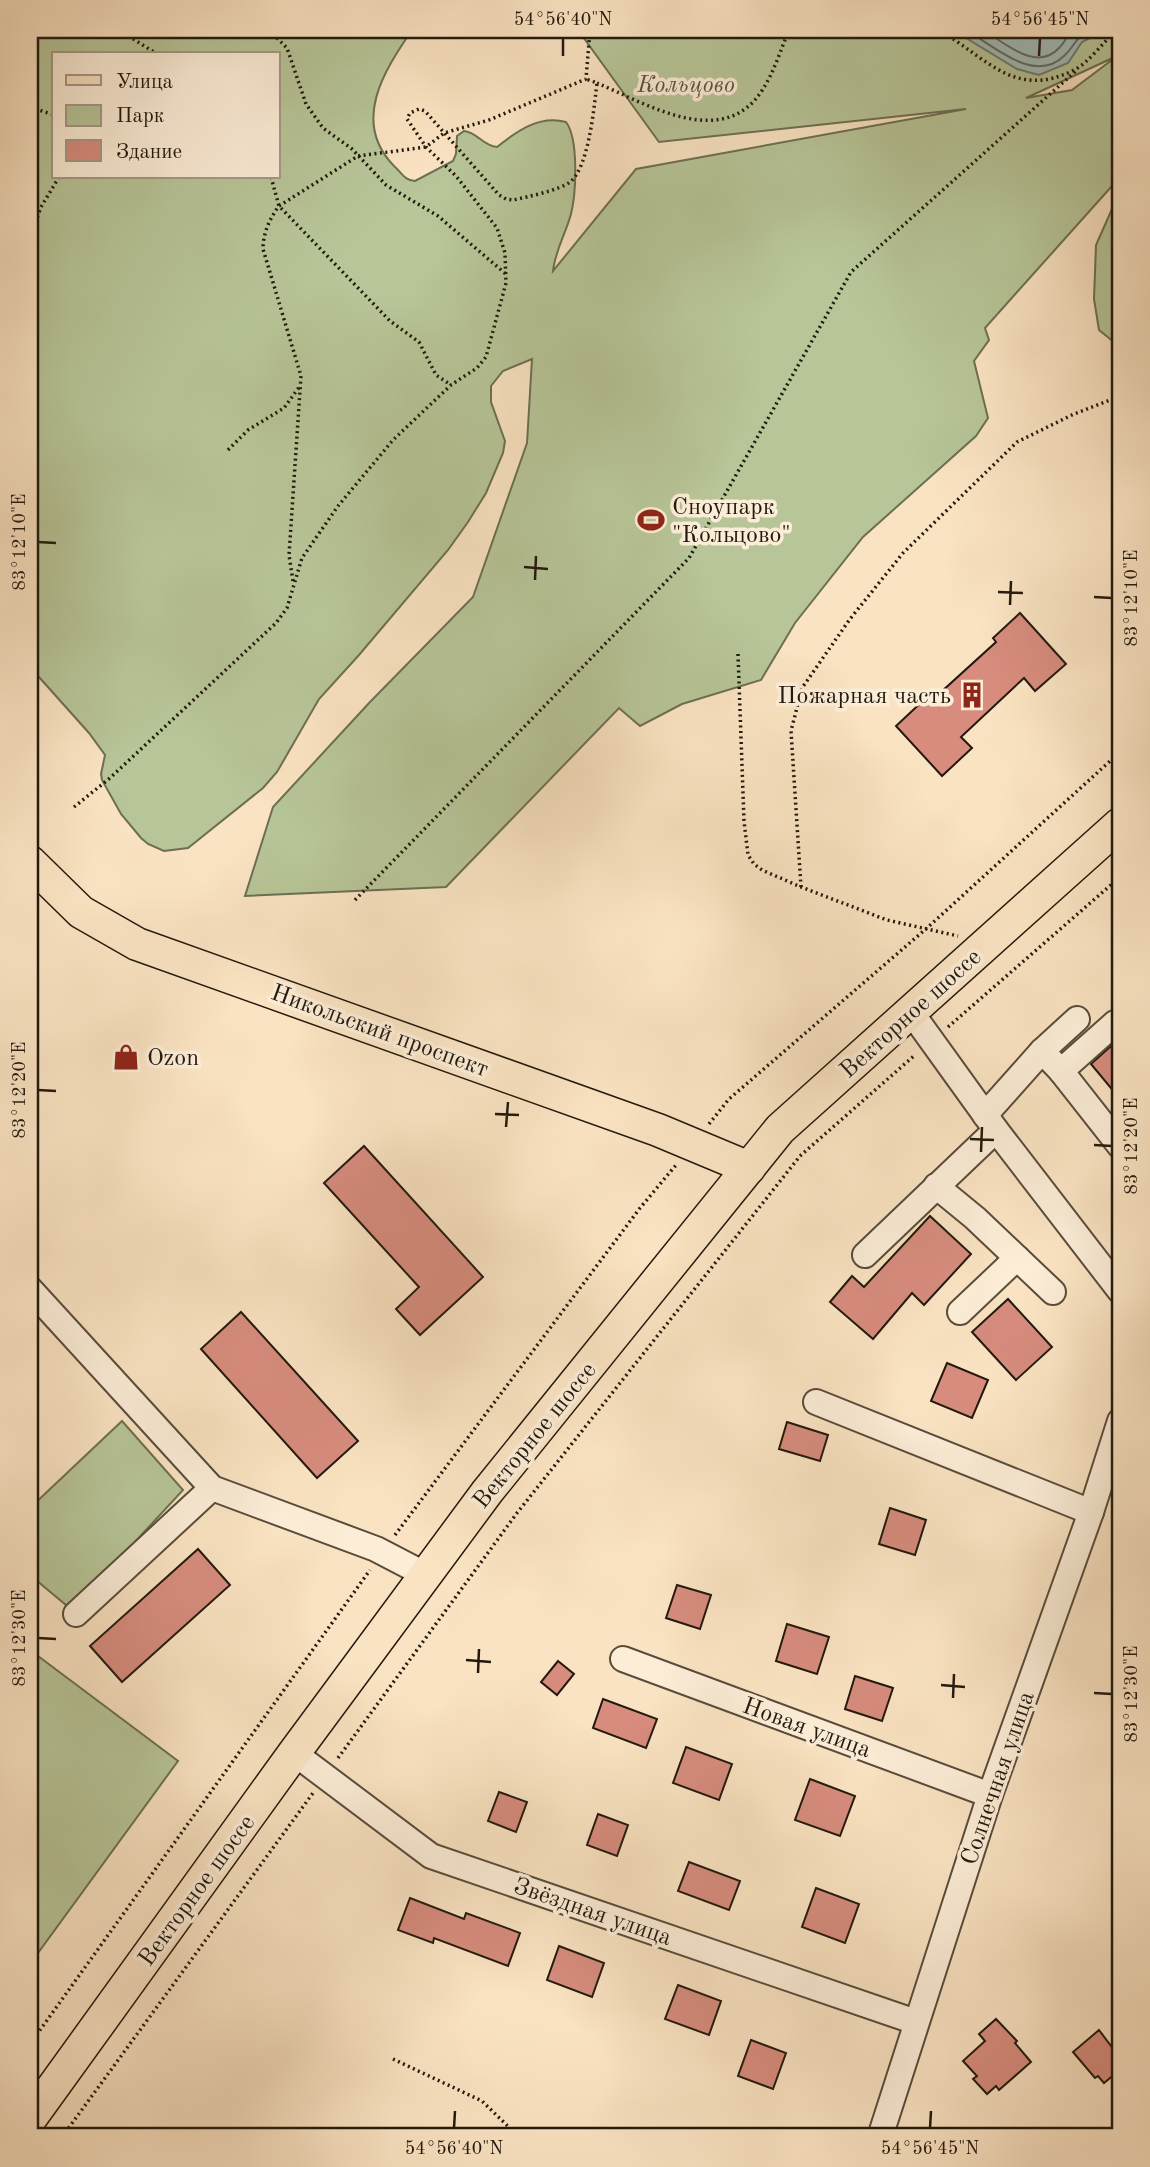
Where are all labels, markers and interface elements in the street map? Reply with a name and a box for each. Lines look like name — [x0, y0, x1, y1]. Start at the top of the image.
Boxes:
text: 54°56'40"N — [514, 11, 612, 29]
text: 54°56'45"N — [991, 11, 1089, 29]
legend — [52, 52, 280, 178]
text: Улица — [116, 72, 173, 93]
park label: Кольцово — [636, 74, 735, 98]
text: Парк — [116, 106, 165, 127]
text: Здание — [116, 142, 182, 163]
text: 83°12'10"E — [11, 494, 29, 590]
place label: Сноупарк "Кольцово" — [672, 496, 791, 548]
sports icon: Сноупарк "Кольцово" — [636, 505, 666, 535]
text: 83°12'10"E — [1123, 550, 1141, 646]
building icon: Пожарная часть — [957, 680, 987, 710]
place label: Пожарная часть — [778, 685, 951, 709]
street label: Векторное шоссе — [836, 945, 986, 1084]
street label: Никольский проспект — [267, 981, 491, 1082]
text: 83°12'20"E — [11, 1042, 29, 1138]
shop icon: Ozon — [111, 1042, 141, 1072]
place label: Ozon — [147, 1047, 199, 1071]
text: 83°12'20"E — [1123, 1098, 1141, 1194]
street label: Векторное шоссе — [469, 1359, 602, 1514]
text: 83°12'30"E — [11, 1590, 29, 1686]
text: 83°12'30"E — [1123, 1646, 1141, 1742]
street label: Солнечная улица — [958, 1689, 1040, 1869]
street label: Новая улица — [739, 1695, 874, 1763]
street label: Векторное шоссе — [135, 1811, 260, 1971]
street label: Звёздная улица — [510, 1875, 675, 1951]
text: 54°56'40"N — [405, 2140, 503, 2158]
text: 54°56'45"N — [881, 2140, 979, 2158]

